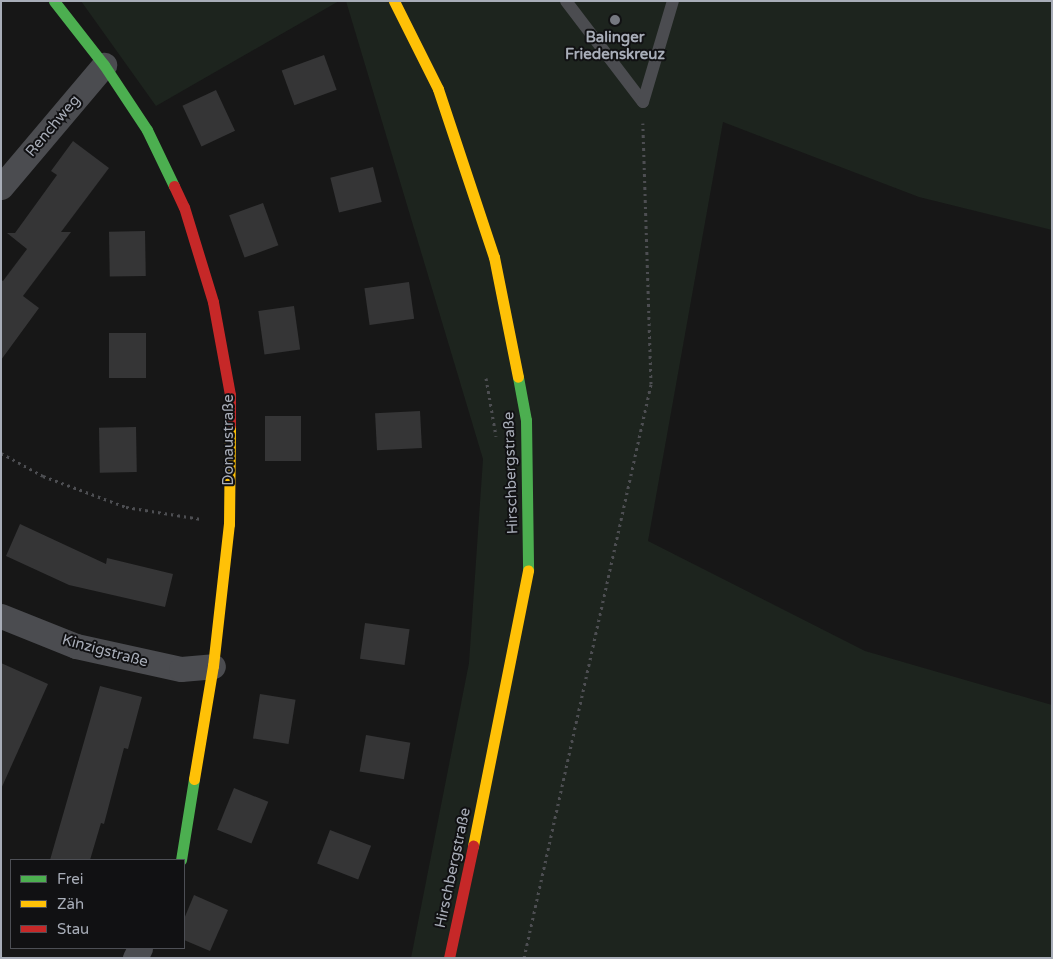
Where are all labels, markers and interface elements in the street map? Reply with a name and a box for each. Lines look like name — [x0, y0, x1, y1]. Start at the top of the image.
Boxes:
marker: Balinger Friedenskreuz — [609, 14, 621, 26]
place label: Balinger Friedenskreuz — [565, 28, 665, 63]
street label: Renchweg — [22, 91, 84, 161]
street label: Donaustraße — [220, 394, 238, 486]
street label: Hirschbergstraße — [500, 411, 522, 535]
street label: Kinzigstraße — [60, 631, 150, 671]
street label: Hirschbergstraße — [431, 806, 475, 930]
legend — [10, 859, 185, 949]
text: Frei — [57, 870, 83, 888]
text: Zäh — [57, 895, 84, 913]
text: Stau — [57, 920, 89, 938]

